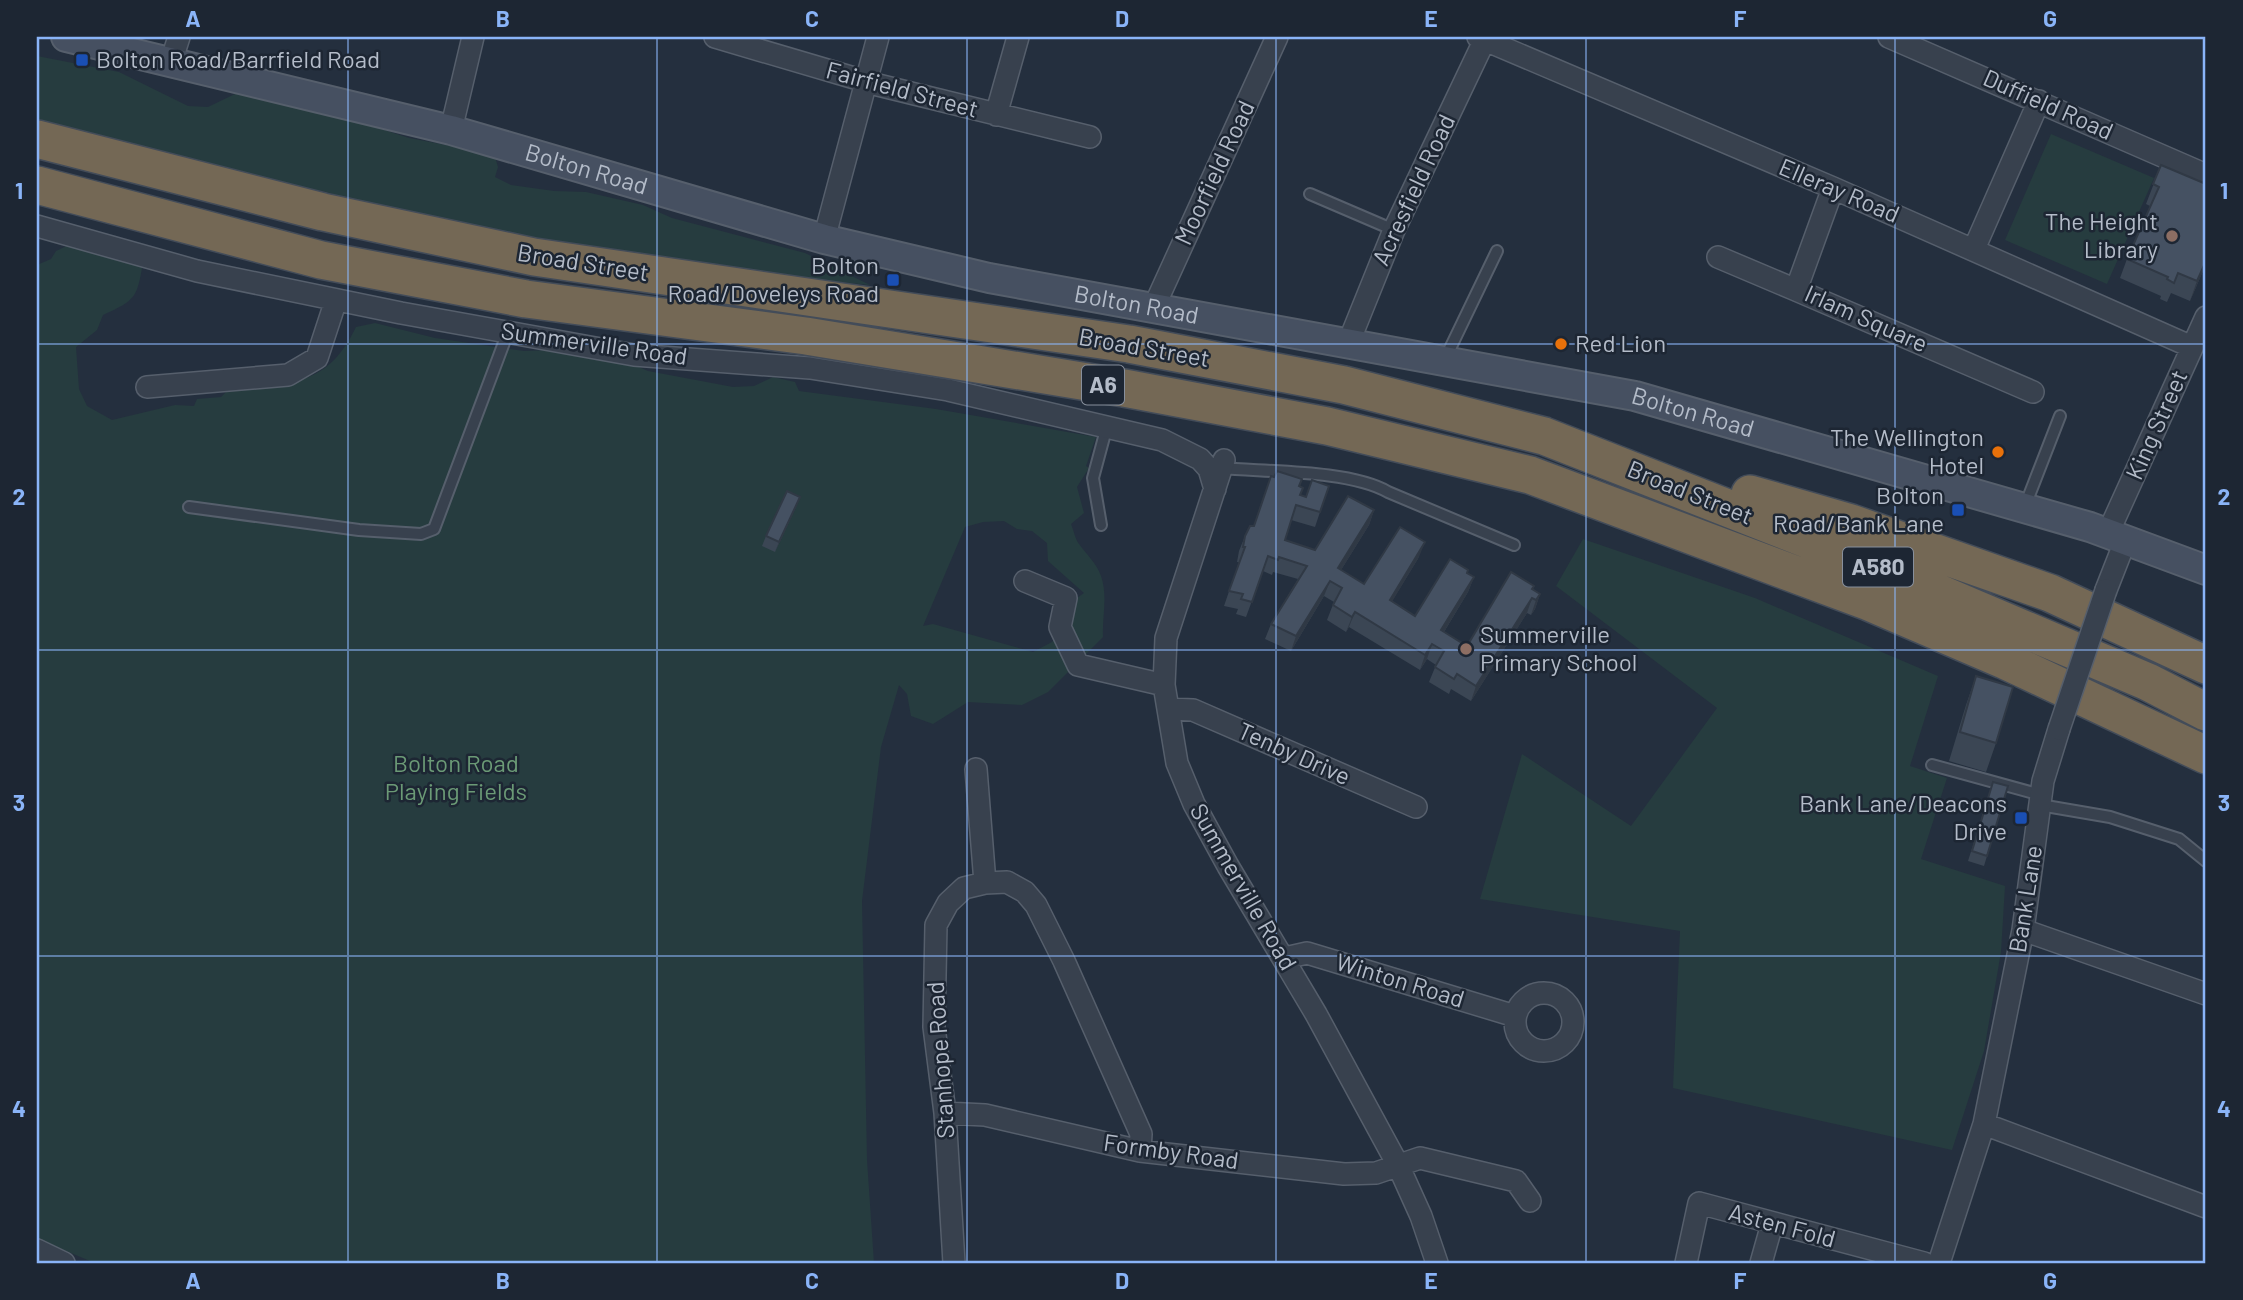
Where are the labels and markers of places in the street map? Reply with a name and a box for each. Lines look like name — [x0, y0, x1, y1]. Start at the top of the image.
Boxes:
place label: Bolton Road/Barrfield Road — [96, 44, 380, 73]
marker: Bolton Road/Barrfield Road — [74, 52, 90, 68]
place label: The Height Library — [2045, 206, 2158, 263]
marker: The Height Library — [2164, 228, 2180, 244]
place label: Bolton Road/Doveleys Road — [667, 250, 879, 307]
marker: Bolton Road/Doveleys Road — [885, 272, 901, 288]
place label: Red Lion — [1575, 328, 1666, 357]
marker: Red Lion — [1553, 336, 1569, 352]
place label: The Wellington Hotel — [1830, 422, 1984, 479]
marker: The Wellington Hotel — [1990, 444, 2006, 460]
place label: Bolton Road/Bank Lane — [1773, 480, 1944, 537]
marker: Bolton Road/Bank Lane — [1950, 502, 1966, 518]
place label: Summerville Primary School — [1480, 619, 1637, 676]
marker: Summerville Primary School — [1458, 641, 1474, 657]
place label: Bank Lane/Deacons Drive — [1799, 788, 2007, 845]
marker: Bank Lane/Deacons Drive — [2013, 810, 2029, 826]

